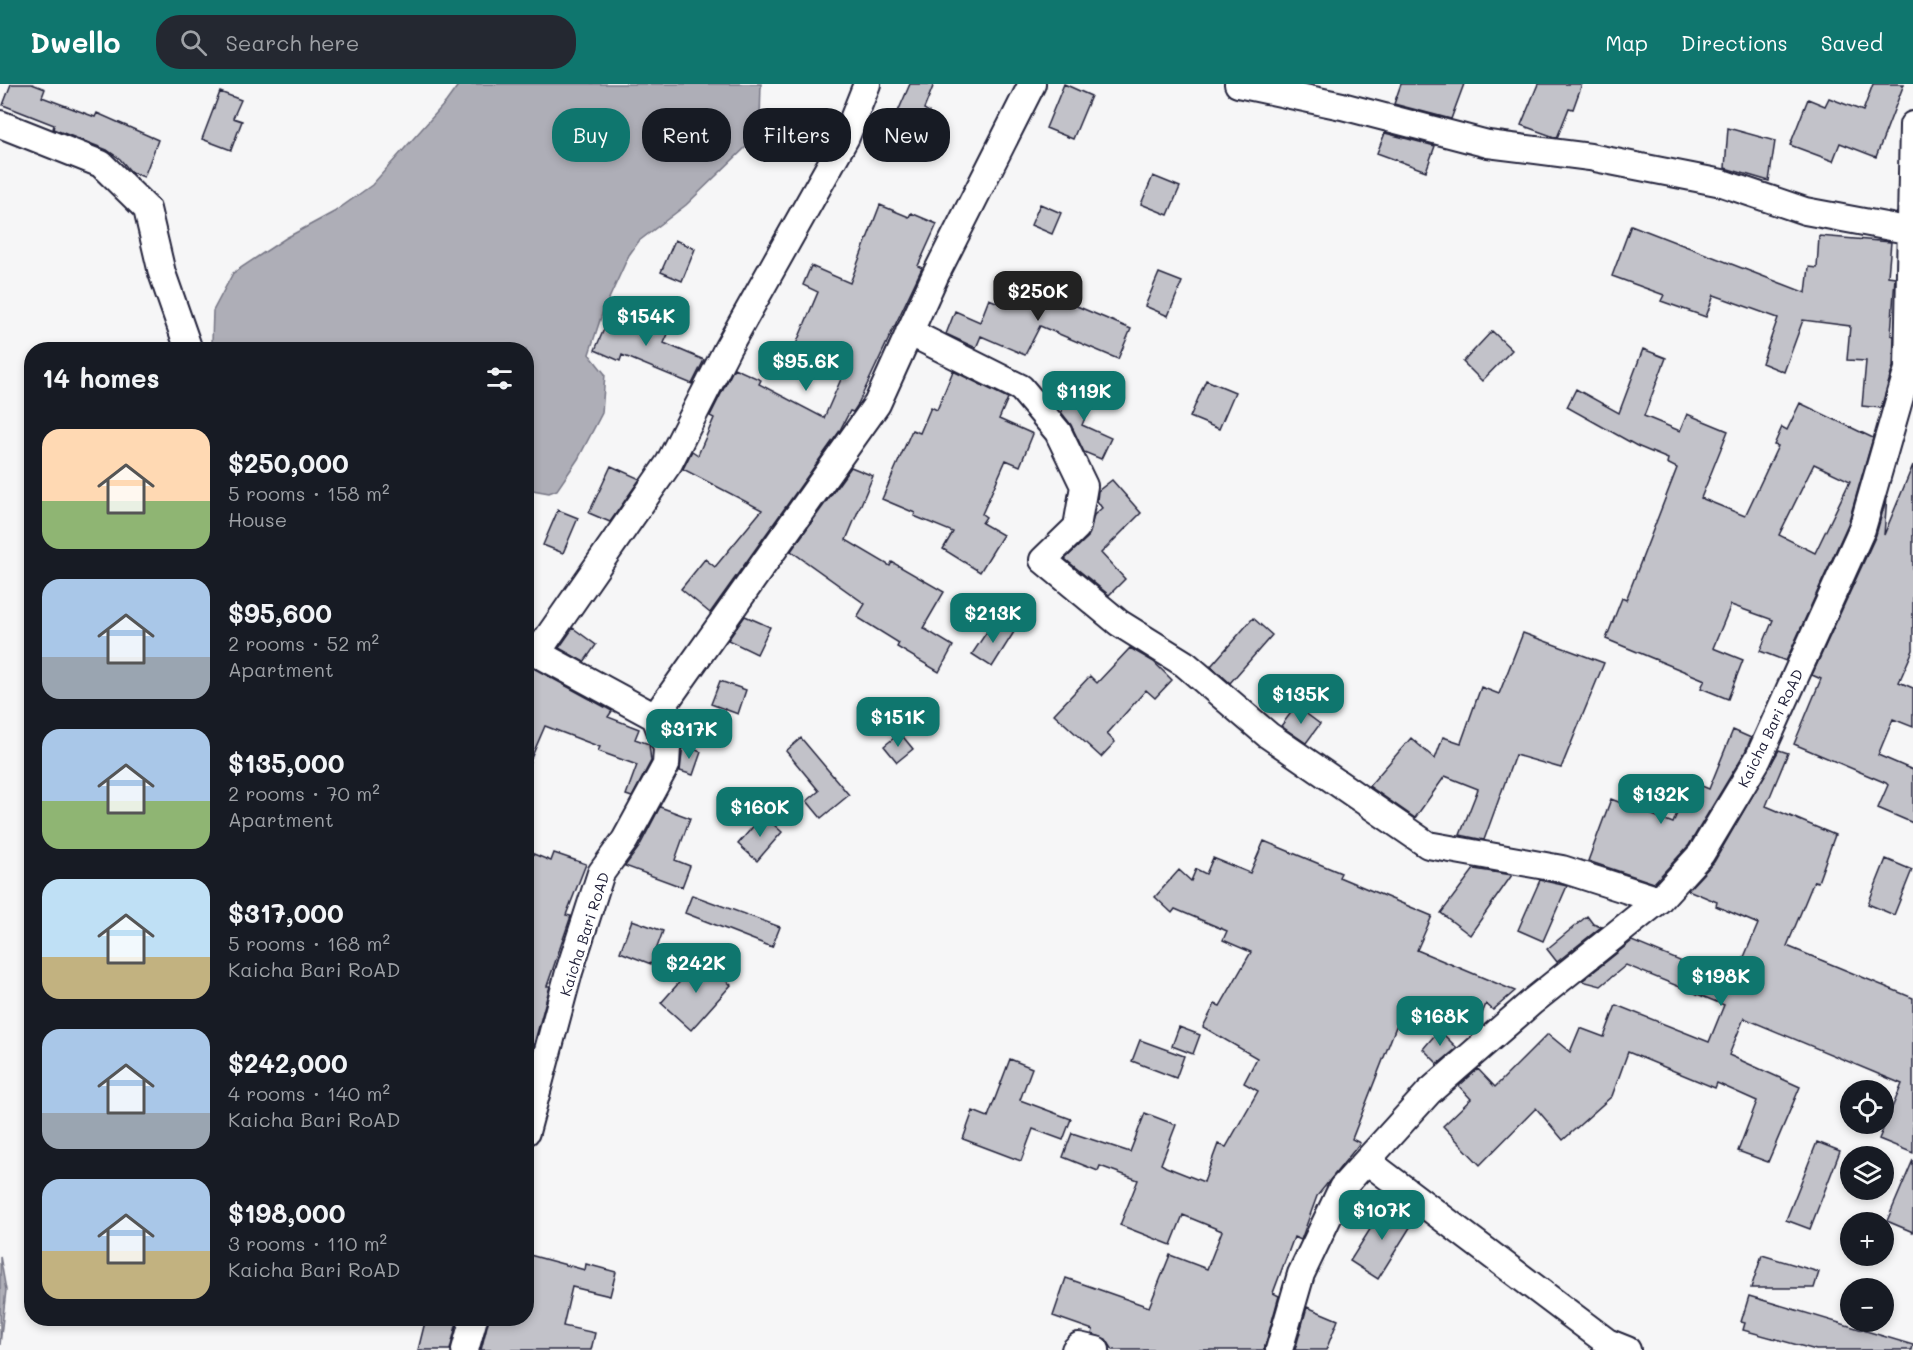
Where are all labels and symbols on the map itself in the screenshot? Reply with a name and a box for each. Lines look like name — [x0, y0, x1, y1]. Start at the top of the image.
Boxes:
pin: $250K — [996, 271, 1080, 322]
pin: $154K — [604, 296, 688, 347]
pin: $95.6K — [757, 341, 855, 392]
pin: $119K — [1042, 371, 1126, 422]
pin: $213K — [951, 593, 1035, 644]
street label: Kaicha Bari RoAD — [1733, 666, 1807, 790]
pin: $135K — [1259, 674, 1343, 725]
pin: $151K — [856, 697, 940, 748]
pin: $317K — [647, 709, 731, 760]
pin: $132K — [1619, 774, 1703, 825]
pin: $160K — [718, 787, 802, 838]
street label: Kaicha Bari RoAD — [555, 869, 613, 999]
pin: $242K — [654, 943, 738, 994]
pin: $198K — [1679, 956, 1763, 1007]
pin: $168K — [1398, 996, 1482, 1047]
pin: $107K — [1340, 1190, 1424, 1241]

